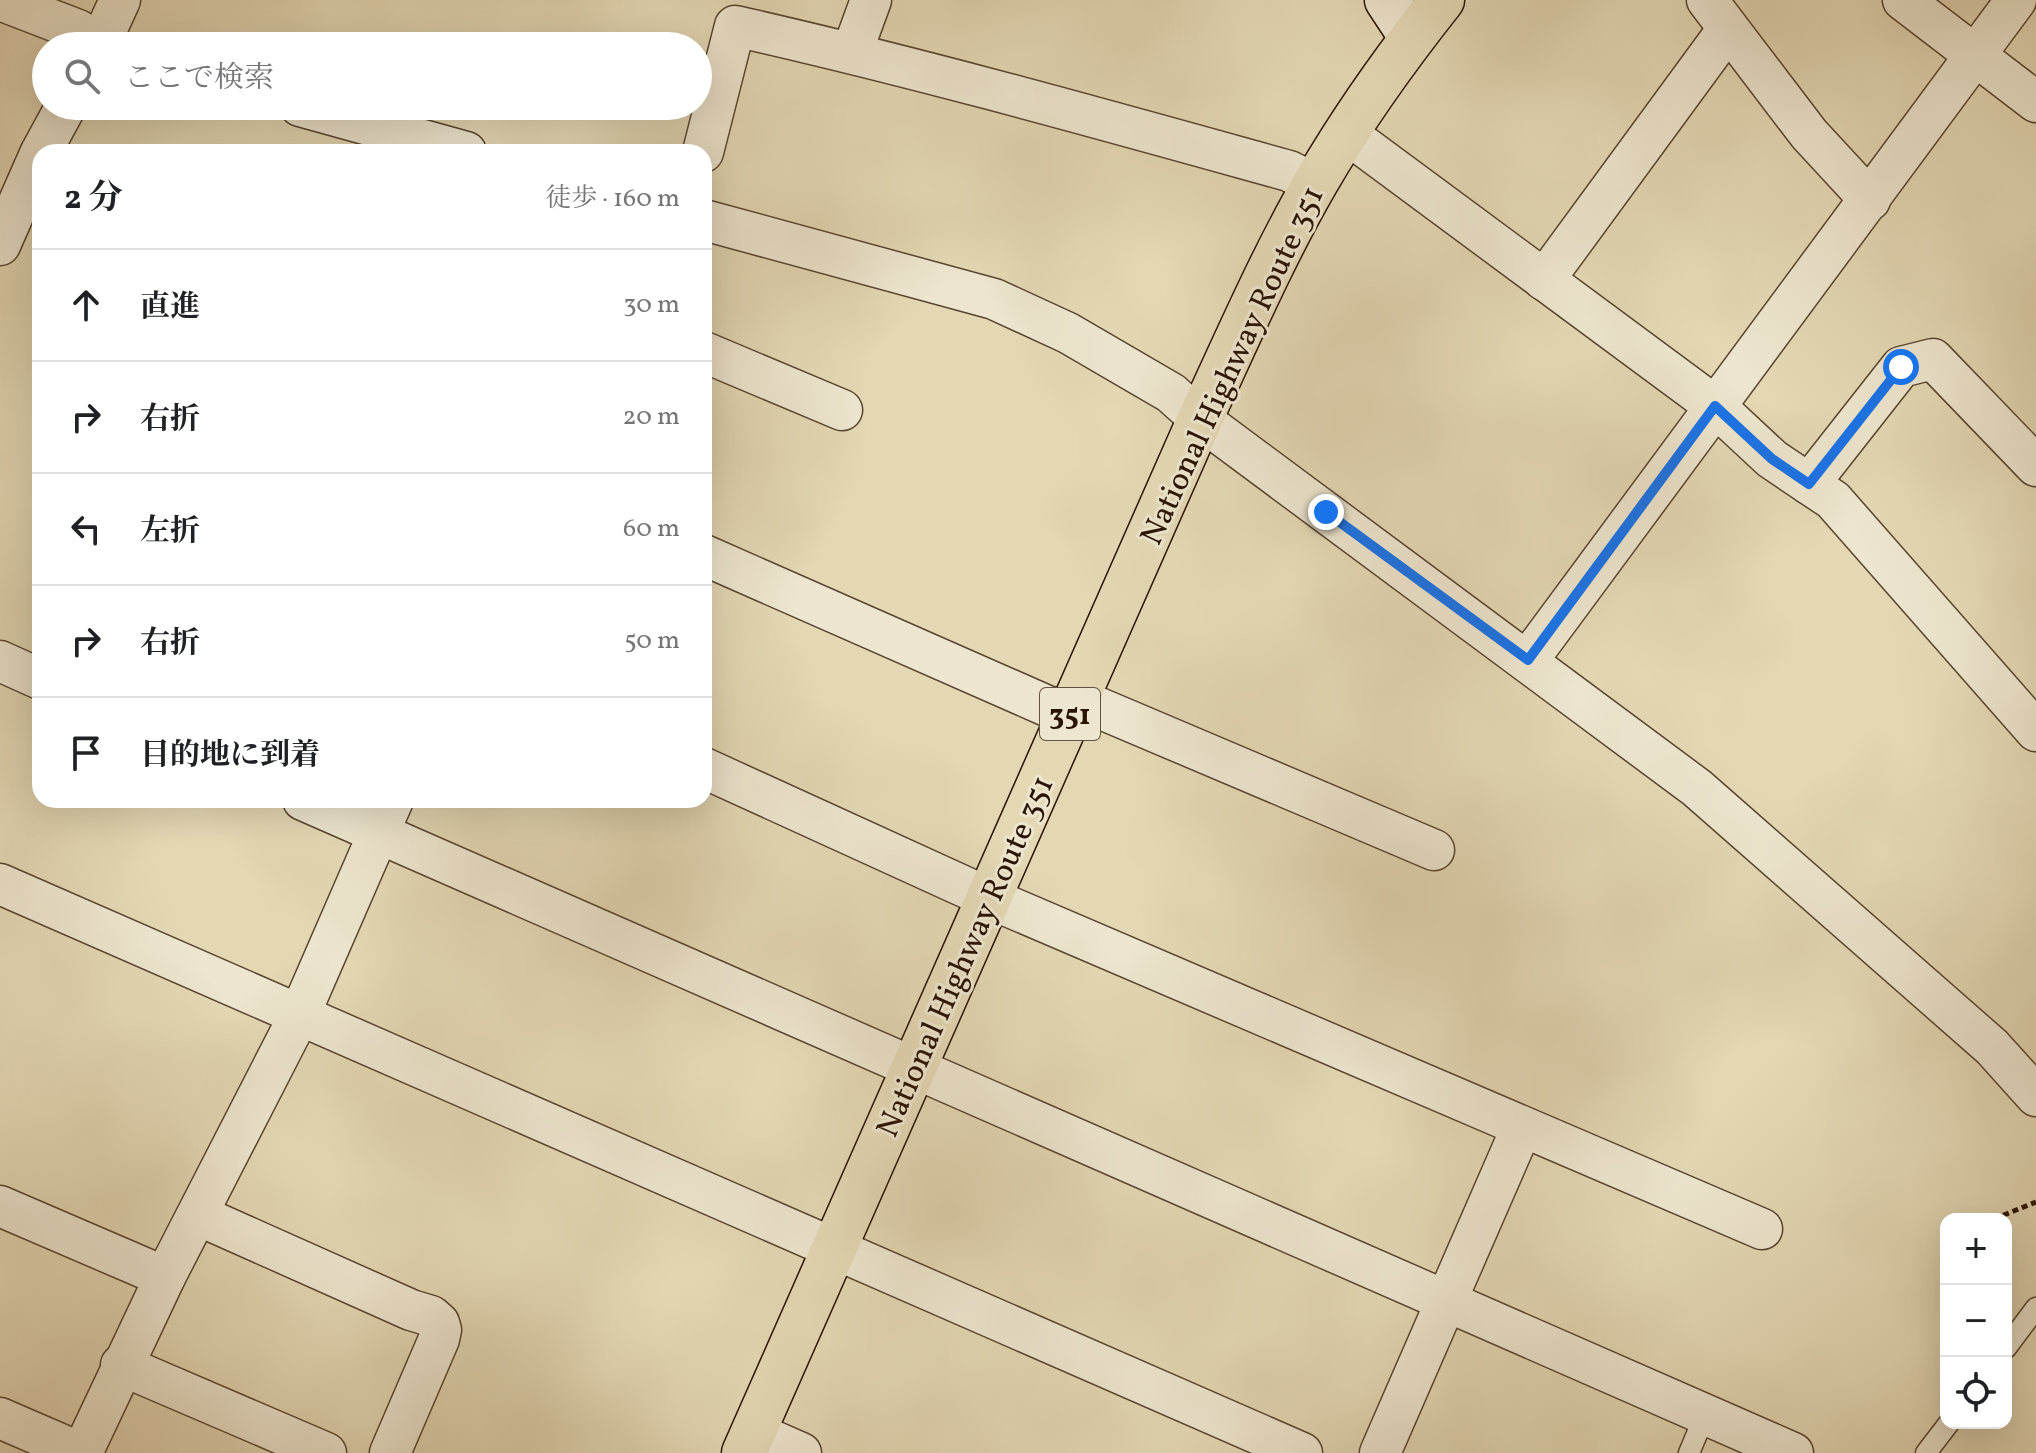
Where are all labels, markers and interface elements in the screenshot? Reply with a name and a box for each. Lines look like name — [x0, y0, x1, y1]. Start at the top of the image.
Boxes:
search box — [32, 32, 712, 120]
icon: search — [60, 54, 104, 98]
text: ここで検索 — [124, 58, 274, 100]
text: 2 分 — [64, 176, 122, 223]
street label: National Highway Route 351 — [1131, 180, 1336, 553]
text: 徒歩 · 160 m — [545, 181, 680, 217]
icon: ahead — [64, 283, 108, 327]
text: 直進 — [140, 287, 200, 329]
text: 30 m — [623, 287, 680, 323]
route start — [1883, 349, 1919, 385]
icon: right — [64, 395, 108, 439]
text: 右折 — [140, 399, 200, 441]
text: 20 m — [622, 399, 680, 435]
route end — [1308, 494, 1344, 530]
icon: left — [64, 507, 108, 551]
text: 左折 — [140, 511, 200, 553]
text: 60 m — [623, 511, 680, 547]
icon: right — [64, 619, 108, 663]
text: 右折 — [140, 623, 200, 665]
text: 50 m — [624, 623, 680, 659]
road number: 351 — [1040, 688, 1100, 740]
icon: arrive — [64, 731, 108, 775]
text: 目的地に到着 — [140, 735, 320, 777]
street label: National Highway Route 351 — [867, 769, 1066, 1145]
map controls — [1940, 1213, 2012, 1429]
button: + — [1940, 1213, 2012, 1285]
button: − — [1940, 1285, 2012, 1357]
button: locate — [1940, 1357, 2012, 1429]

